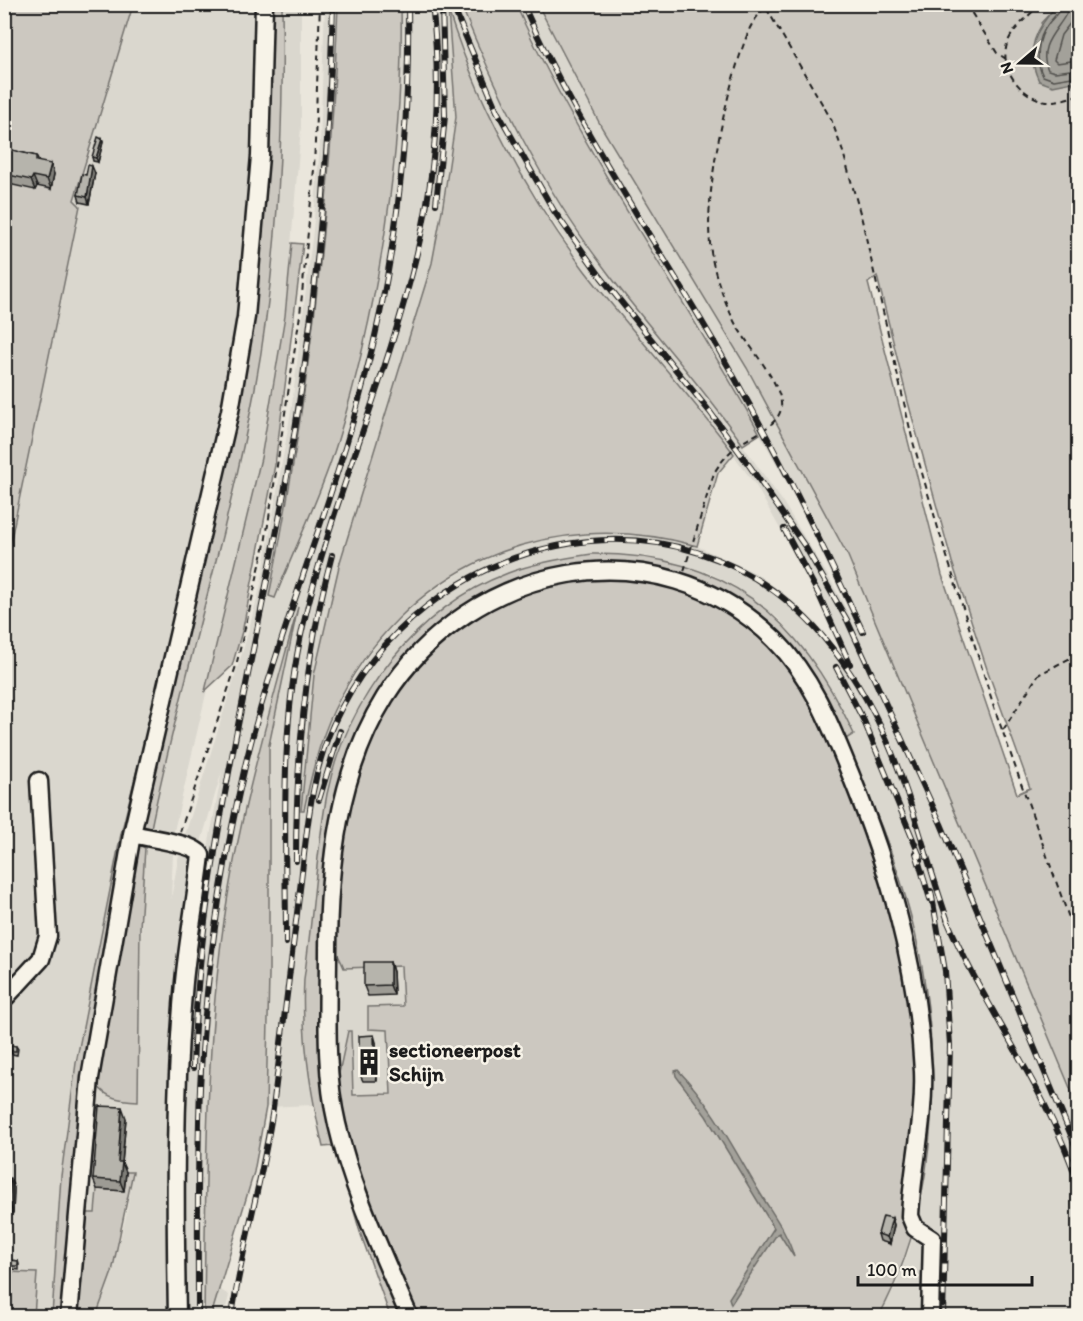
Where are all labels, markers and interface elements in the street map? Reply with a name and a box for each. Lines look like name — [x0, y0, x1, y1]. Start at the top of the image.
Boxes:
north arrow — [990, 33, 1050, 93]
text: N — [996, 60, 1017, 76]
place label: sectioneerpost Schijn — [389, 1037, 521, 1087]
building icon: sectioneerpost Schijn — [354, 1047, 384, 1077]
scale bar — [858, 1249, 1032, 1287]
text: 100 m — [867, 1259, 917, 1281]

